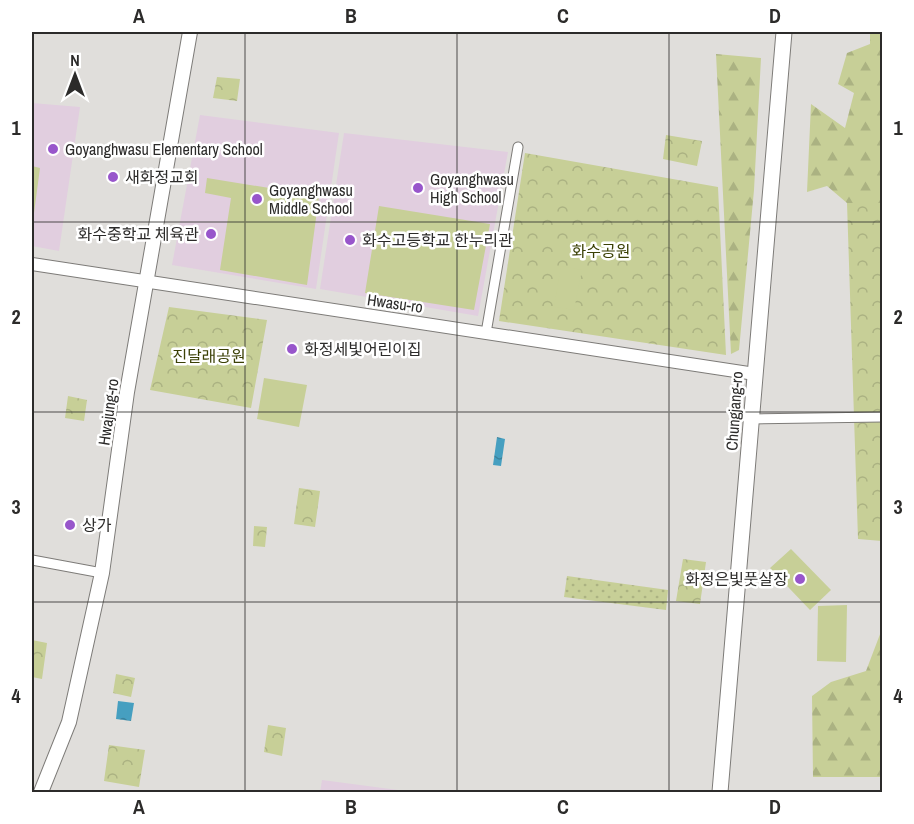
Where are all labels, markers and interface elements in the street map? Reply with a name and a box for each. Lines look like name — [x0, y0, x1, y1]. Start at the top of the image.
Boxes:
text: A — [133, 2, 145, 29]
text: B — [345, 2, 357, 29]
text: C — [557, 2, 569, 29]
text: D — [769, 2, 781, 29]
north arrow — [45, 45, 105, 105]
text: N — [70, 49, 80, 71]
text: 1 — [11, 114, 21, 141]
text: 1 — [893, 114, 903, 141]
place label: Goyanghwasu Elementary School — [65, 138, 263, 160]
marker: Goyanghwasu Elementary School — [46, 142, 60, 156]
place label: 새화정교회 — [125, 166, 199, 188]
place label: Goyanghwasu High School — [430, 168, 514, 208]
marker: 새화정교회 — [106, 170, 120, 184]
place label: Goyanghwasu Middle School — [269, 179, 353, 219]
marker: Goyanghwasu High School — [411, 181, 425, 195]
marker: Goyanghwasu Middle School — [250, 192, 264, 206]
place label: 화수중학교 체육관 — [78, 223, 199, 245]
marker: 화수중학교 체육관 — [204, 227, 218, 241]
place label: 화수고등학교 한누리관 — [362, 229, 513, 251]
marker: 화수고등학교 한누리관 — [343, 233, 357, 247]
park label: 화수공원 — [572, 240, 630, 262]
street label: Hwasu-ro — [366, 288, 424, 318]
text: 2 — [11, 303, 21, 330]
text: 2 — [893, 303, 903, 330]
place label: 화정세빛어린이집 — [304, 338, 422, 360]
marker: 화정세빛어린이집 — [285, 342, 299, 356]
park label: 진달래공원 — [172, 345, 246, 367]
street label: Chungjang-ro — [720, 371, 748, 451]
street label: Hwajung-ro — [92, 377, 124, 447]
text: 3 — [11, 493, 21, 520]
text: 3 — [893, 493, 903, 520]
place label: 상가 — [82, 514, 112, 536]
marker: 상가 — [63, 518, 77, 532]
place label: 화정은빛풋살장 — [685, 568, 788, 590]
marker: 화정은빛풋살장 — [793, 572, 807, 586]
text: 4 — [11, 682, 21, 709]
text: 4 — [893, 682, 903, 709]
text: A — [133, 793, 145, 820]
text: B — [345, 793, 357, 820]
text: C — [557, 793, 569, 820]
text: D — [769, 793, 781, 820]

